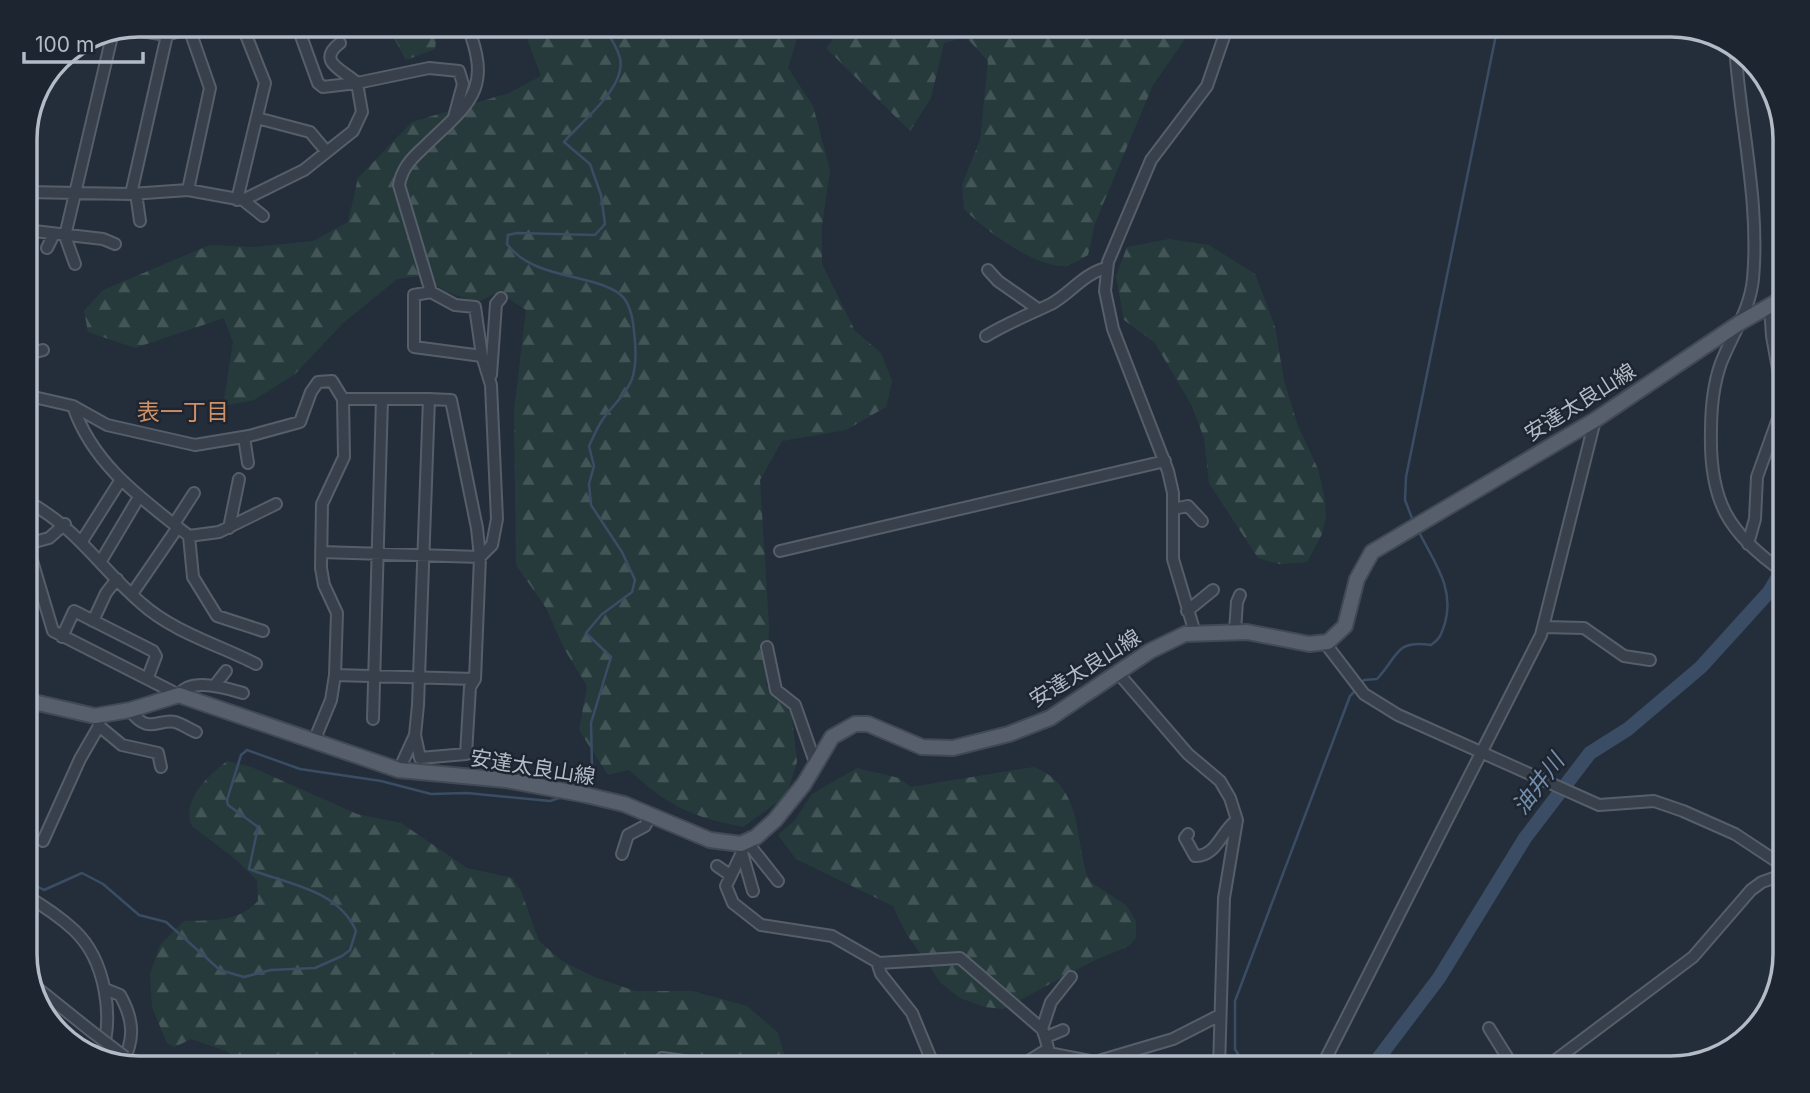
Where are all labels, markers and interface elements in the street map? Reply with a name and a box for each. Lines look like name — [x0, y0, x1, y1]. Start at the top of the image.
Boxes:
scale bar — [24, 21, 144, 65]
text: 100 m — [35, 32, 94, 57]
street label: 安達太良山線 — [1520, 358, 1640, 446]
district label: 表一丁目 — [137, 398, 229, 426]
street label: 安達太良山線 — [1025, 624, 1145, 712]
street label: 安達太良山線 — [469, 745, 597, 789]
water label: 油井川 — [1506, 746, 1572, 820]

